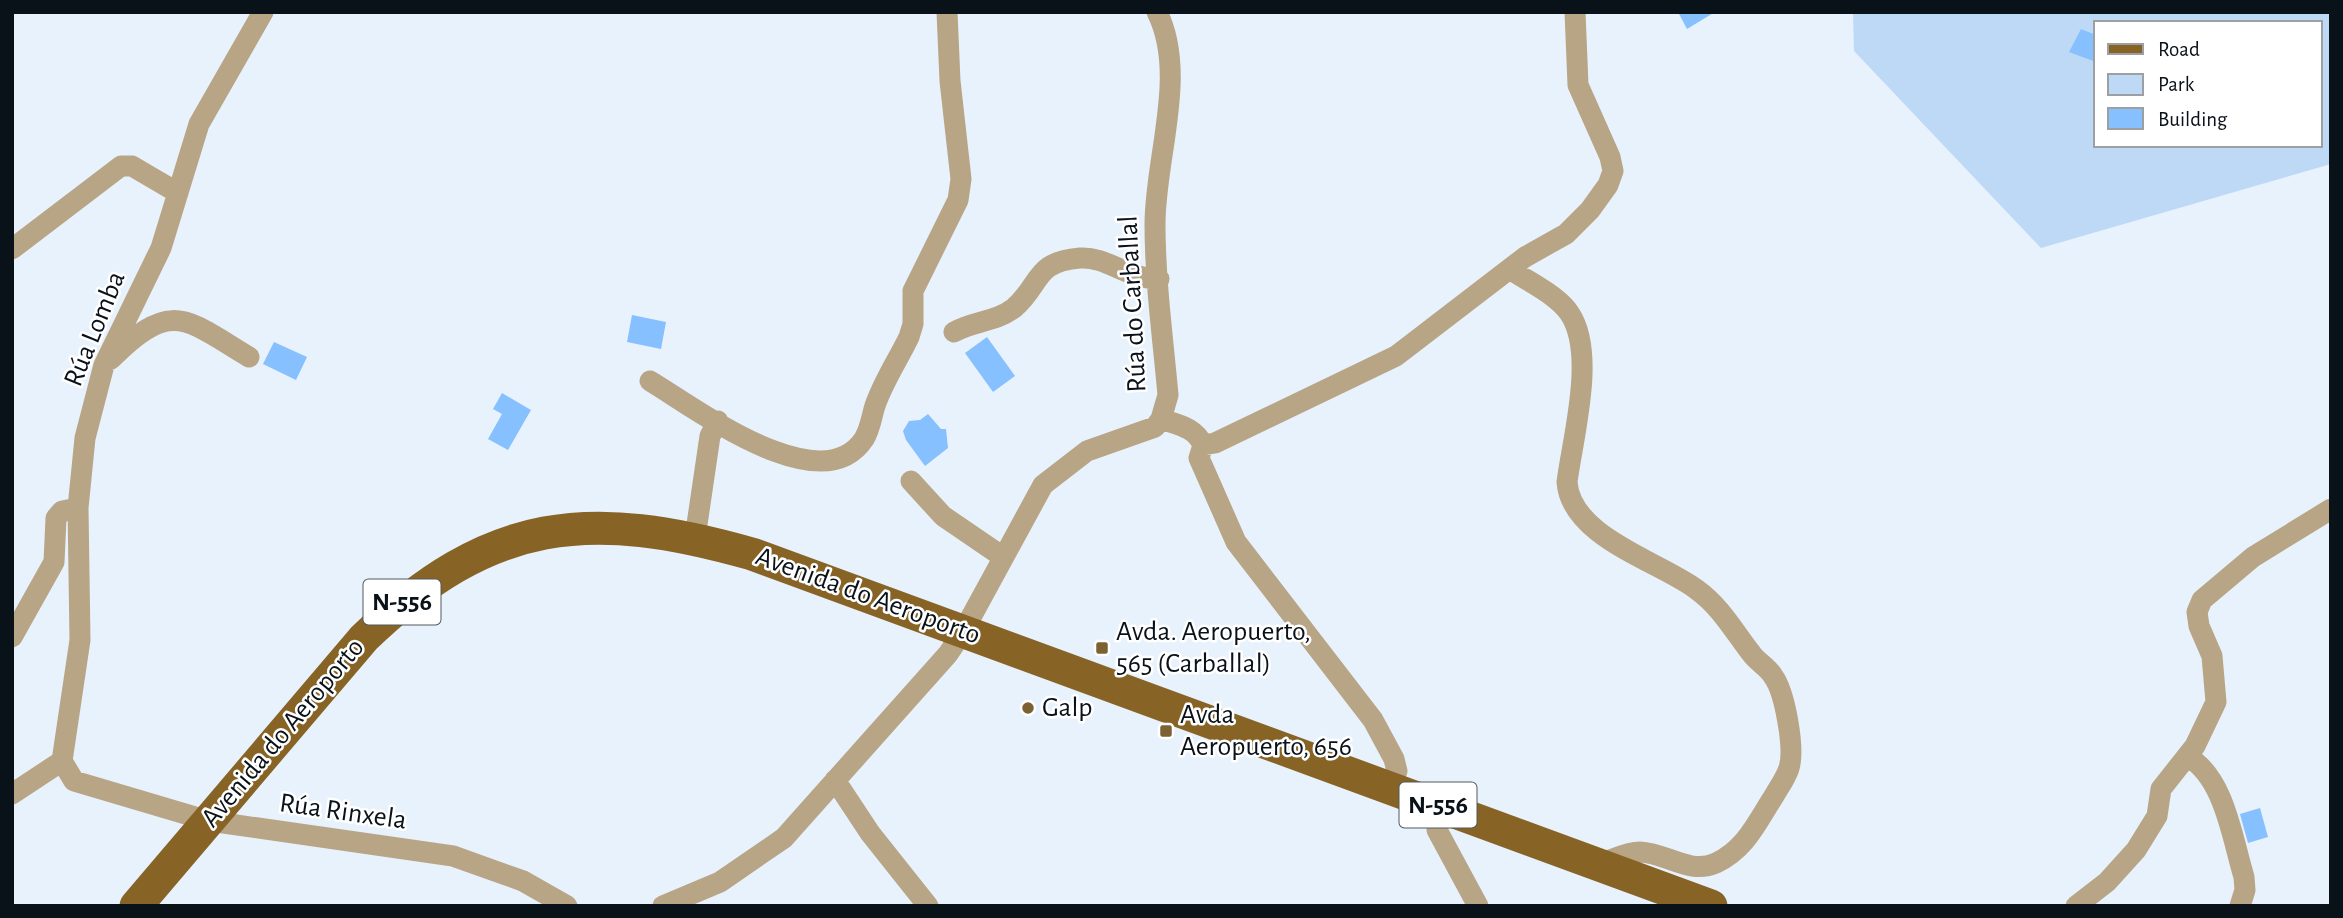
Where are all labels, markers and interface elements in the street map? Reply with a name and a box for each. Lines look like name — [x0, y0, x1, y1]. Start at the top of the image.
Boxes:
legend — [2094, 21, 2322, 147]
text: Road — [2158, 39, 2200, 60]
text: Park — [2158, 74, 2195, 95]
text: Building — [2158, 109, 2228, 130]
street label: Rúa do Carballal — [1114, 215, 1152, 393]
street label: Rúa Lomba — [59, 267, 131, 390]
street label: Avenida do Aeroporto — [752, 542, 984, 650]
road number: N-556 — [364, 580, 440, 624]
place label: Avda. Aeropuerto, 565 (Carballal) — [1116, 618, 1311, 678]
street label: Avenida do Aeroporto — [196, 633, 370, 833]
marker: Avda. Aeropuerto, 565 (Carballal) — [1094, 640, 1110, 656]
place label: Galp — [1042, 694, 1093, 722]
marker: Galp — [1020, 700, 1036, 716]
place label: Avda Aeropuerto, 656 — [1180, 701, 1352, 761]
marker: Avda Aeropuerto, 656 — [1158, 723, 1174, 739]
road number: N-556 — [1400, 782, 1476, 828]
street label: Rúa Rinxela — [278, 789, 408, 835]

